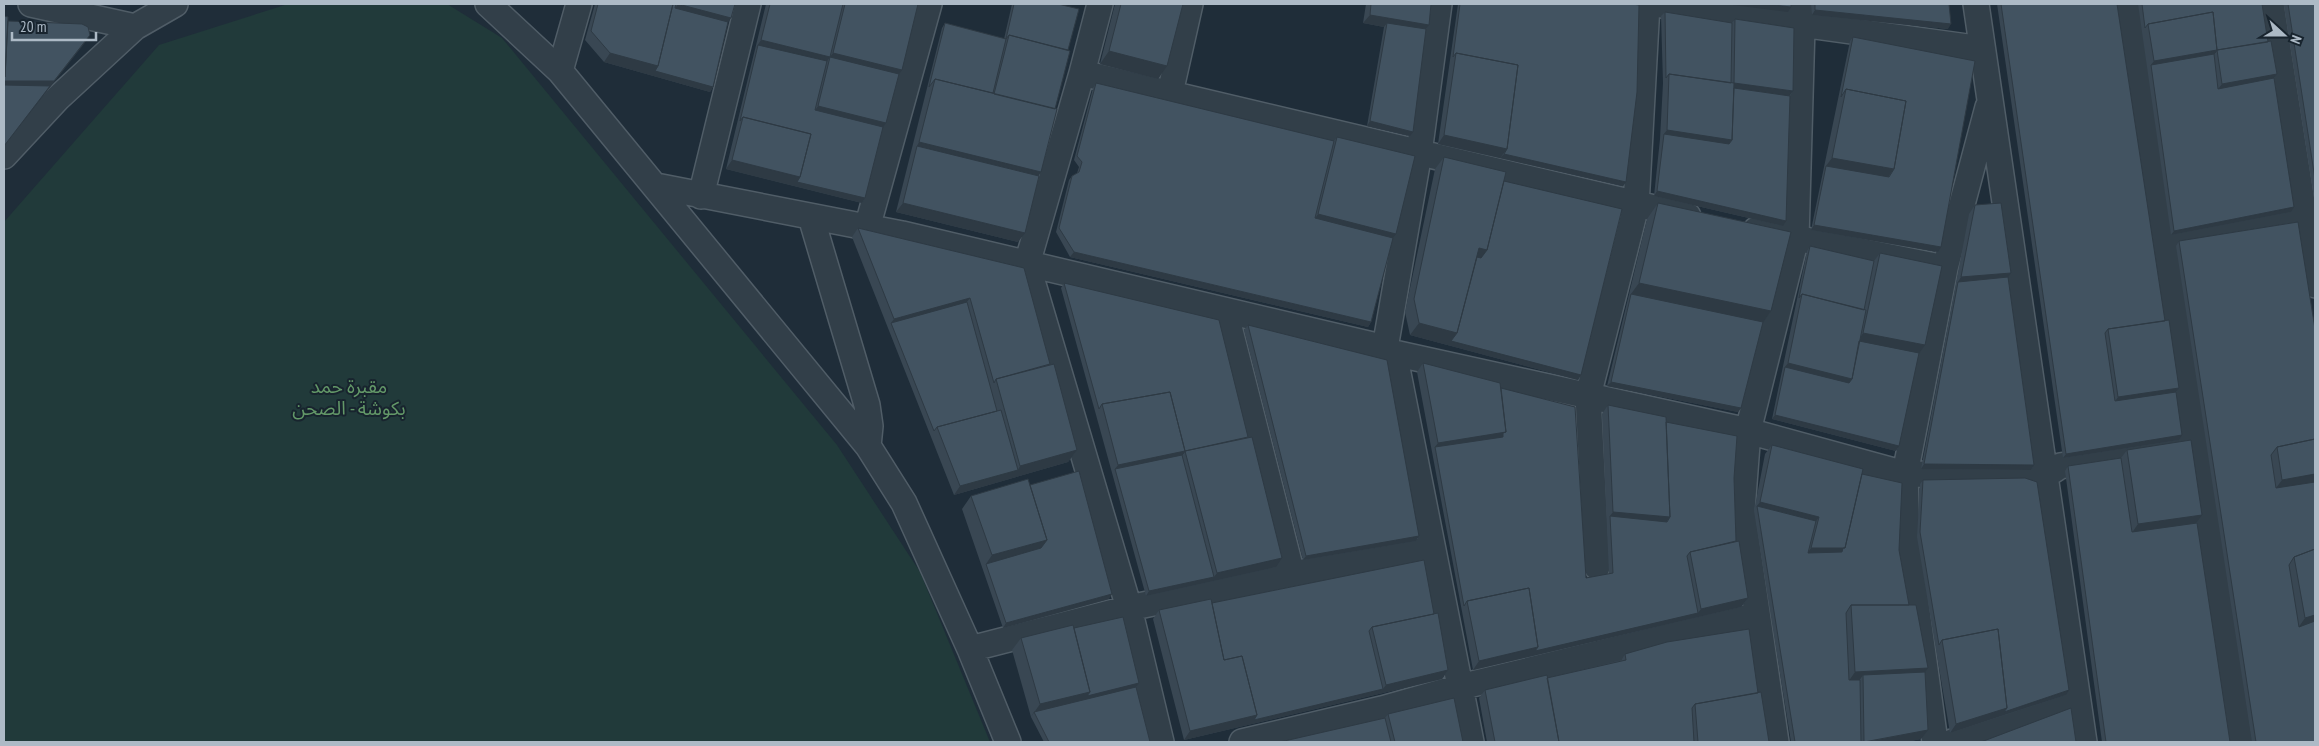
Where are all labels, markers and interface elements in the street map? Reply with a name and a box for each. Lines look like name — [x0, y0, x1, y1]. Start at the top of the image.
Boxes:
scale bar — [12, 10, 96, 42]
north arrow — [2259, 10, 2309, 60]
text: 20 m — [20, 17, 46, 36]
text: N — [2286, 33, 2306, 46]
park label: مقبرة حمد بكوشة - الصحن — [292, 374, 406, 420]

